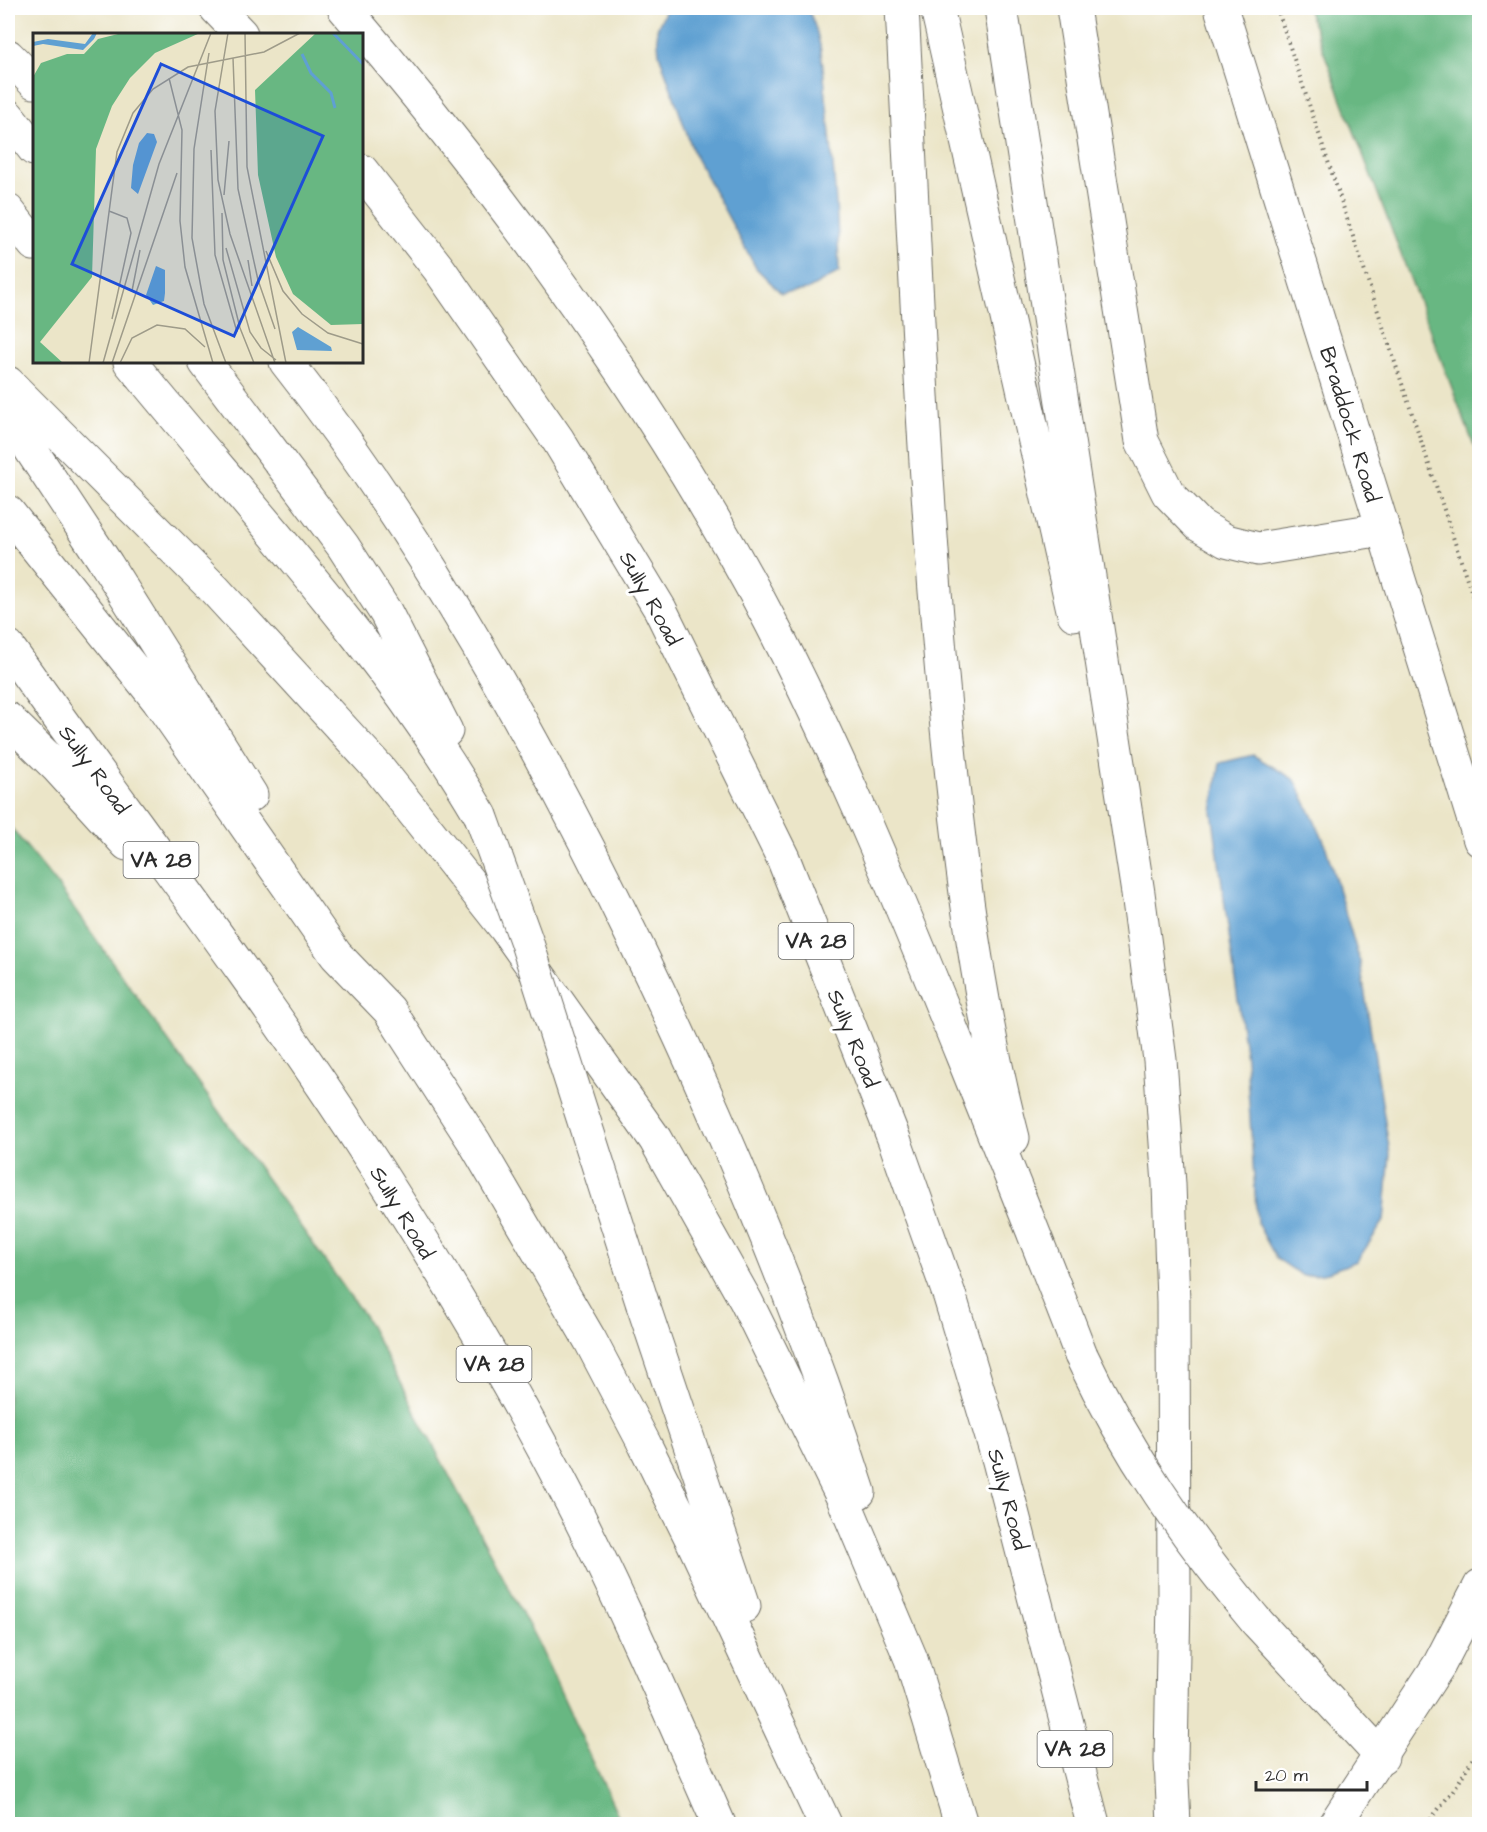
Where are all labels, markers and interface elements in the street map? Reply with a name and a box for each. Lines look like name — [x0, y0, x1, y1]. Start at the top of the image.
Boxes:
inset map — [33, 33, 363, 363]
street label: Braddock Road — [1311, 343, 1388, 506]
street label: Sully Road — [610, 546, 688, 652]
street label: Sully Road — [50, 719, 137, 822]
road number: VA 28 — [124, 842, 198, 878]
road number: VA 28 — [778, 923, 854, 959]
street label: Sully Road — [818, 985, 886, 1093]
street label: Sully Road — [361, 1160, 442, 1266]
road number: VA 28 — [456, 1346, 532, 1382]
street label: Sully Road — [978, 1445, 1036, 1554]
road number: VA 28 — [1038, 1731, 1112, 1767]
scale bar — [1256, 1754, 1367, 1792]
text: 20 m — [1265, 1763, 1308, 1788]

